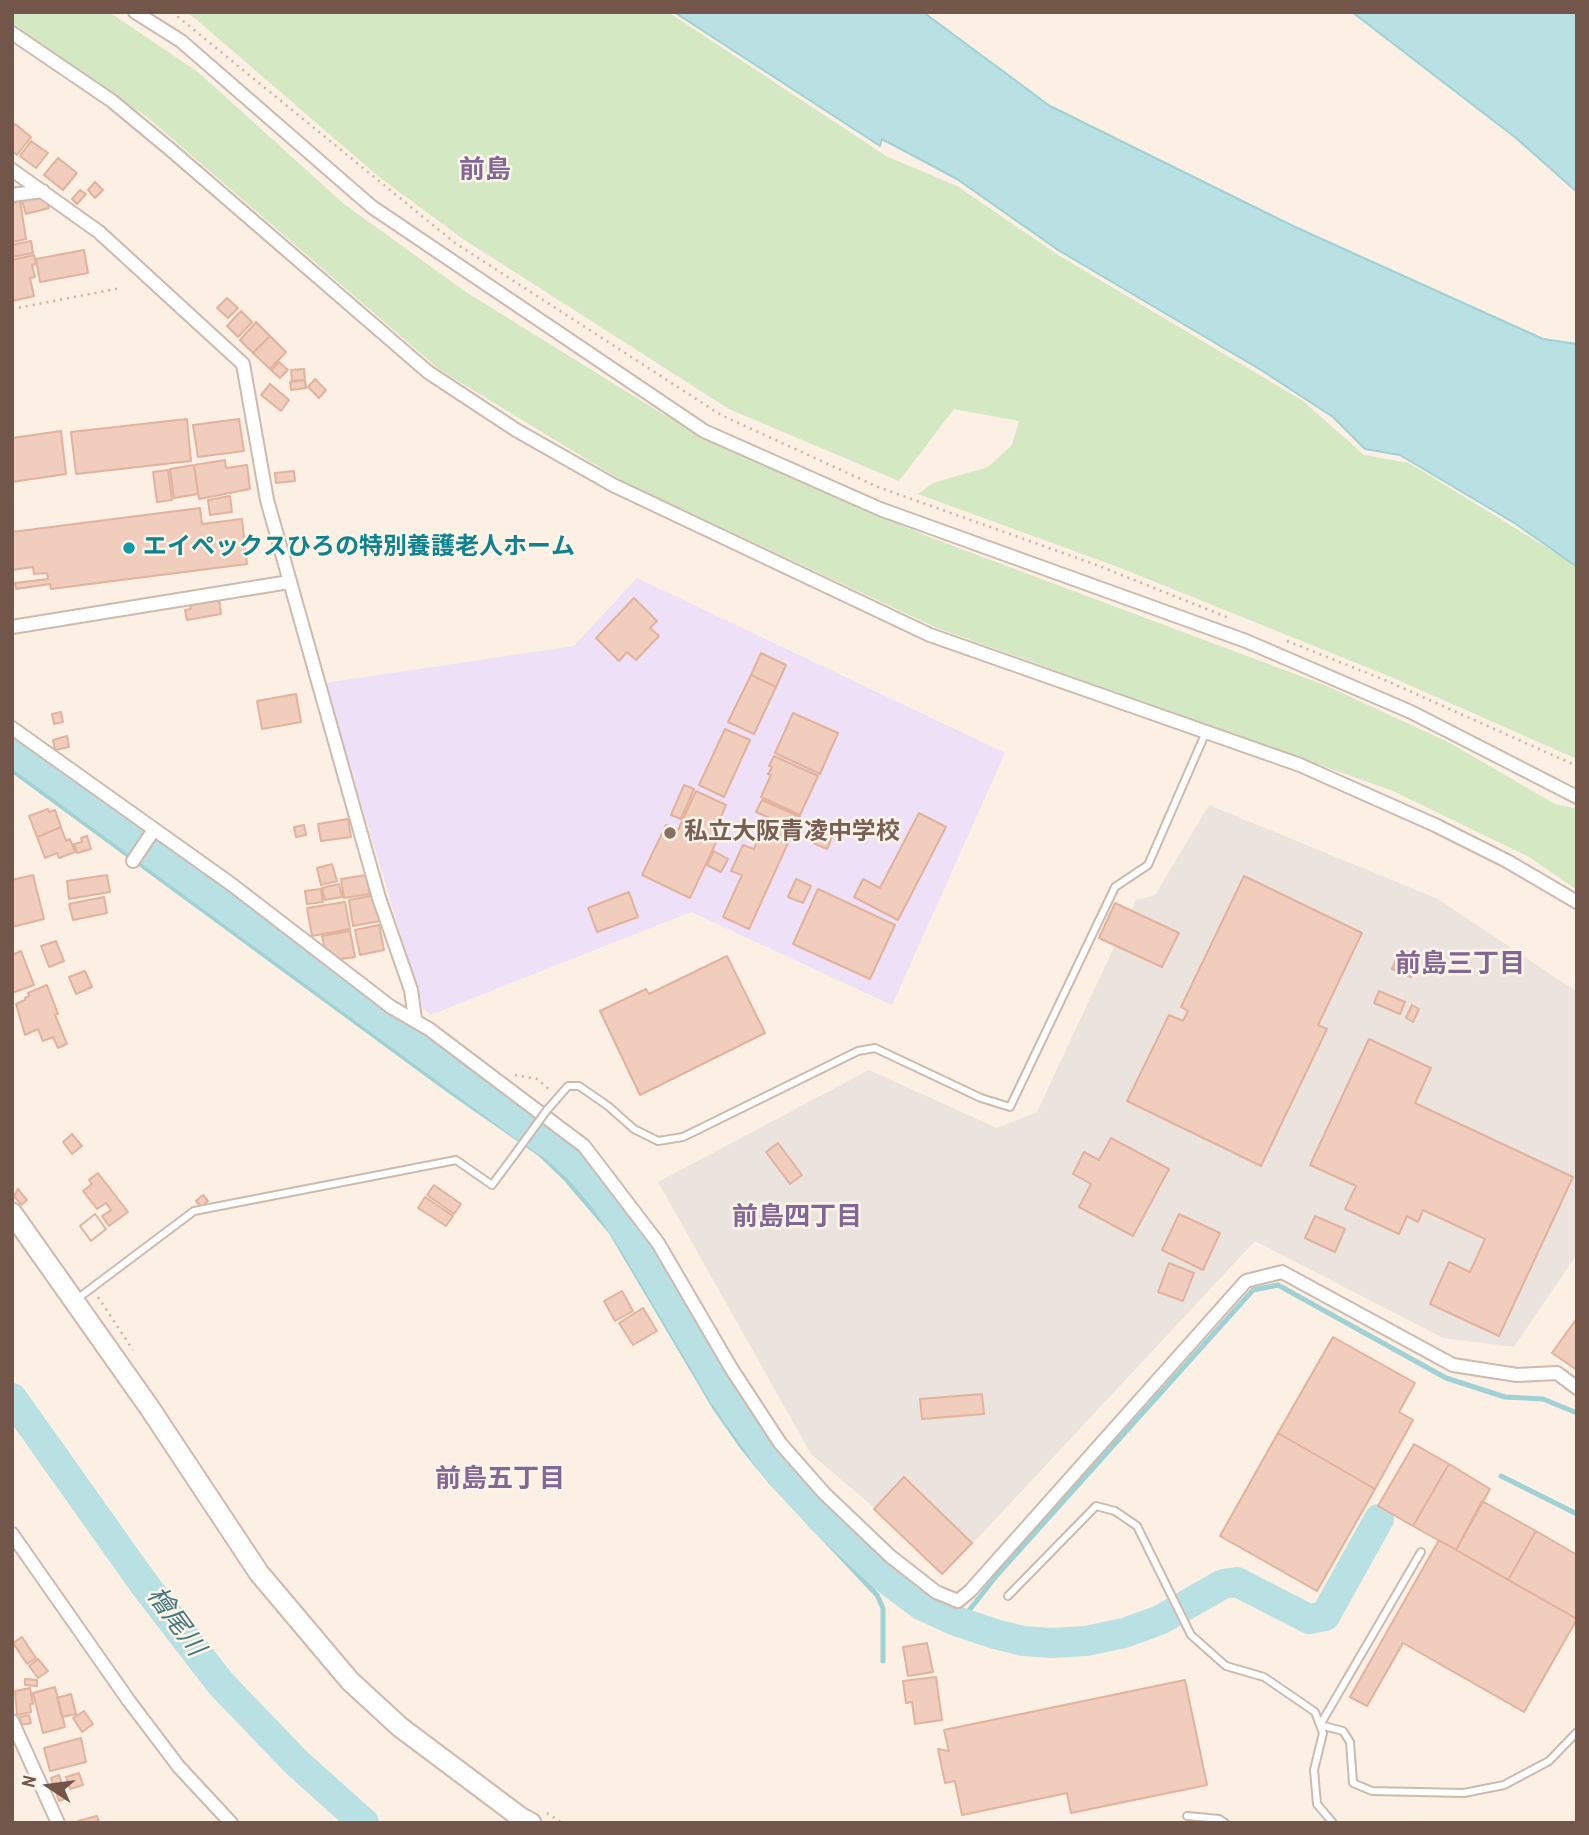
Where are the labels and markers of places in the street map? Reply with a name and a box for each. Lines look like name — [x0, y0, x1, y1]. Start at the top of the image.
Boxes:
place label: エイぺックスひろの特別養護老人ホーム — [143, 534, 575, 562]
marker: エイぺックスひろの特別養護老人ホーム — [121, 540, 137, 556]
place label: 私立大阪青凌中学校 — [684, 819, 900, 847]
marker: 私立大阪青凌中学校 — [662, 825, 678, 841]

